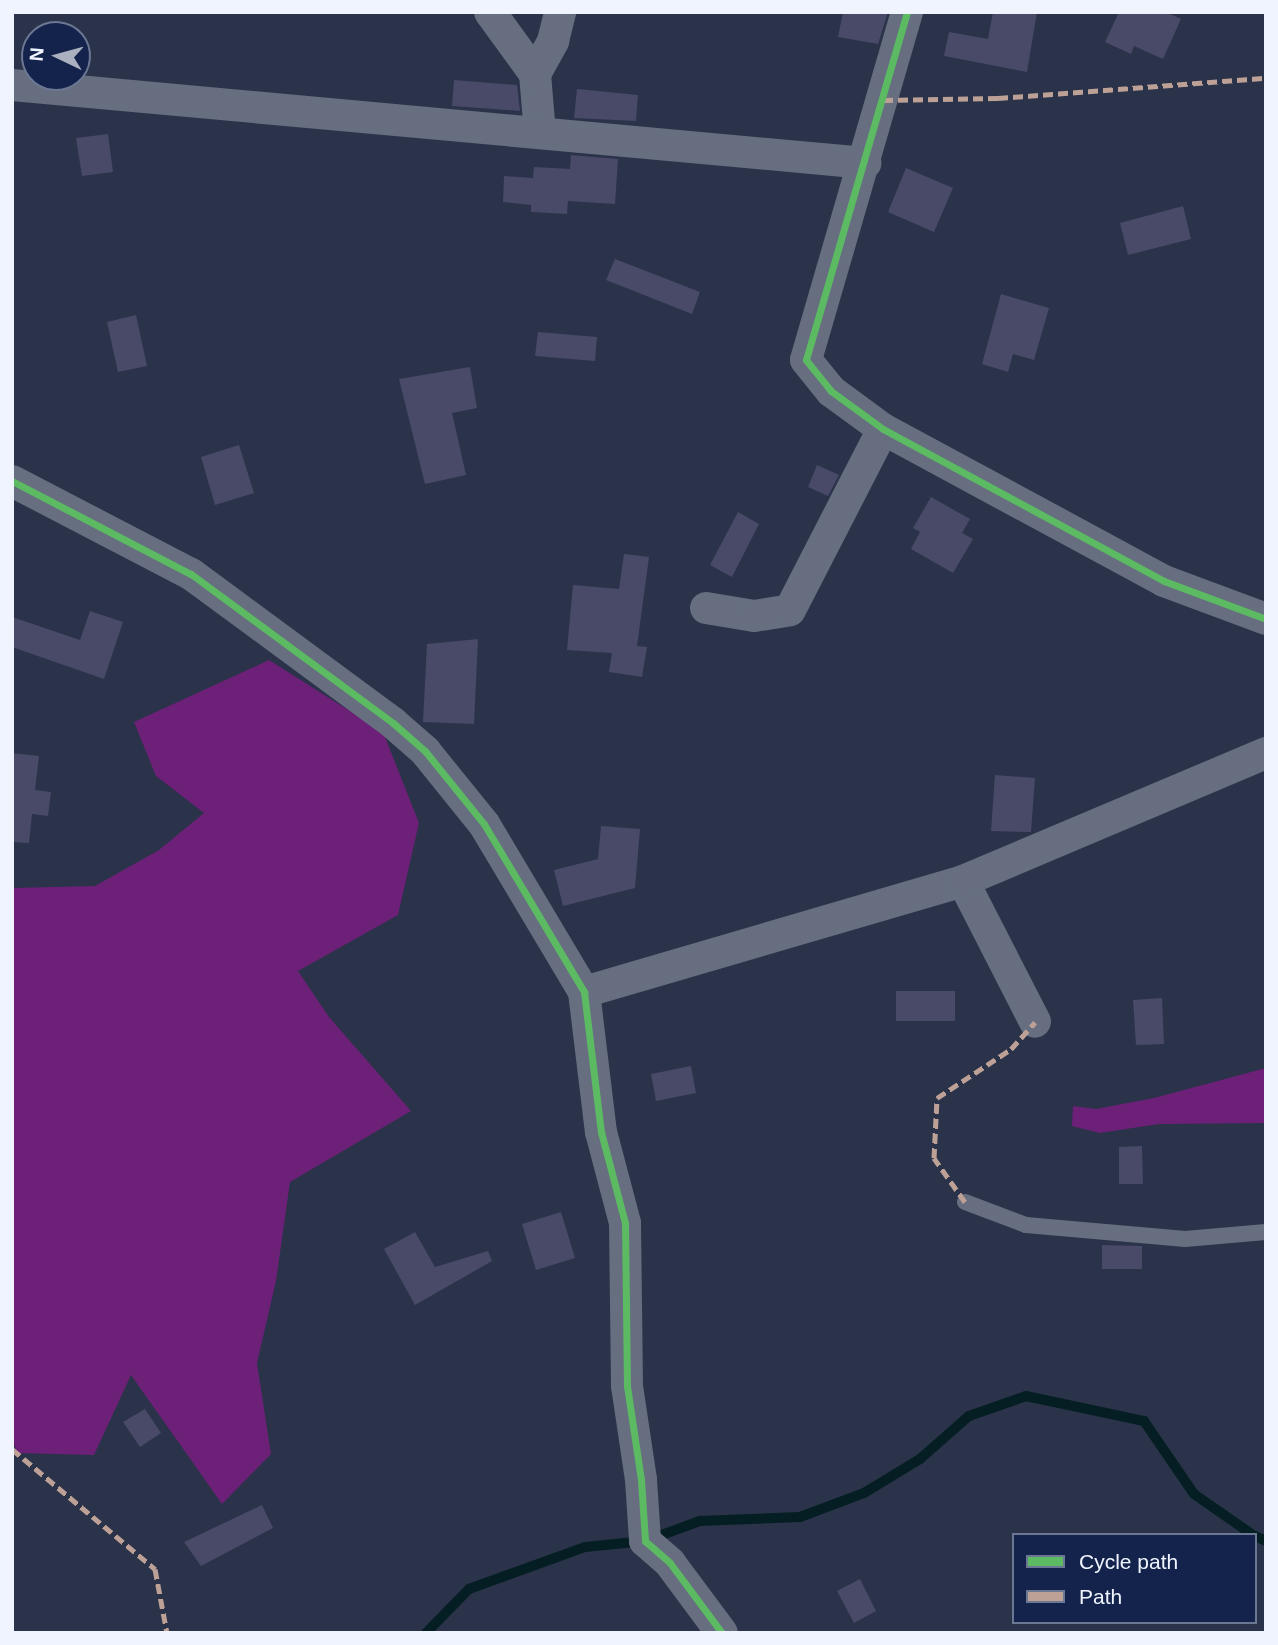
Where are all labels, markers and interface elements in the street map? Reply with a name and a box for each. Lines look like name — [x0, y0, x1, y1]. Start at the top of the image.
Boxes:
north arrow — [21, 21, 91, 91]
text: N — [26, 47, 48, 62]
legend — [1012, 1533, 1257, 1624]
text: Cycle path — [1079, 1550, 1178, 1573]
text: Path — [1079, 1585, 1122, 1608]

